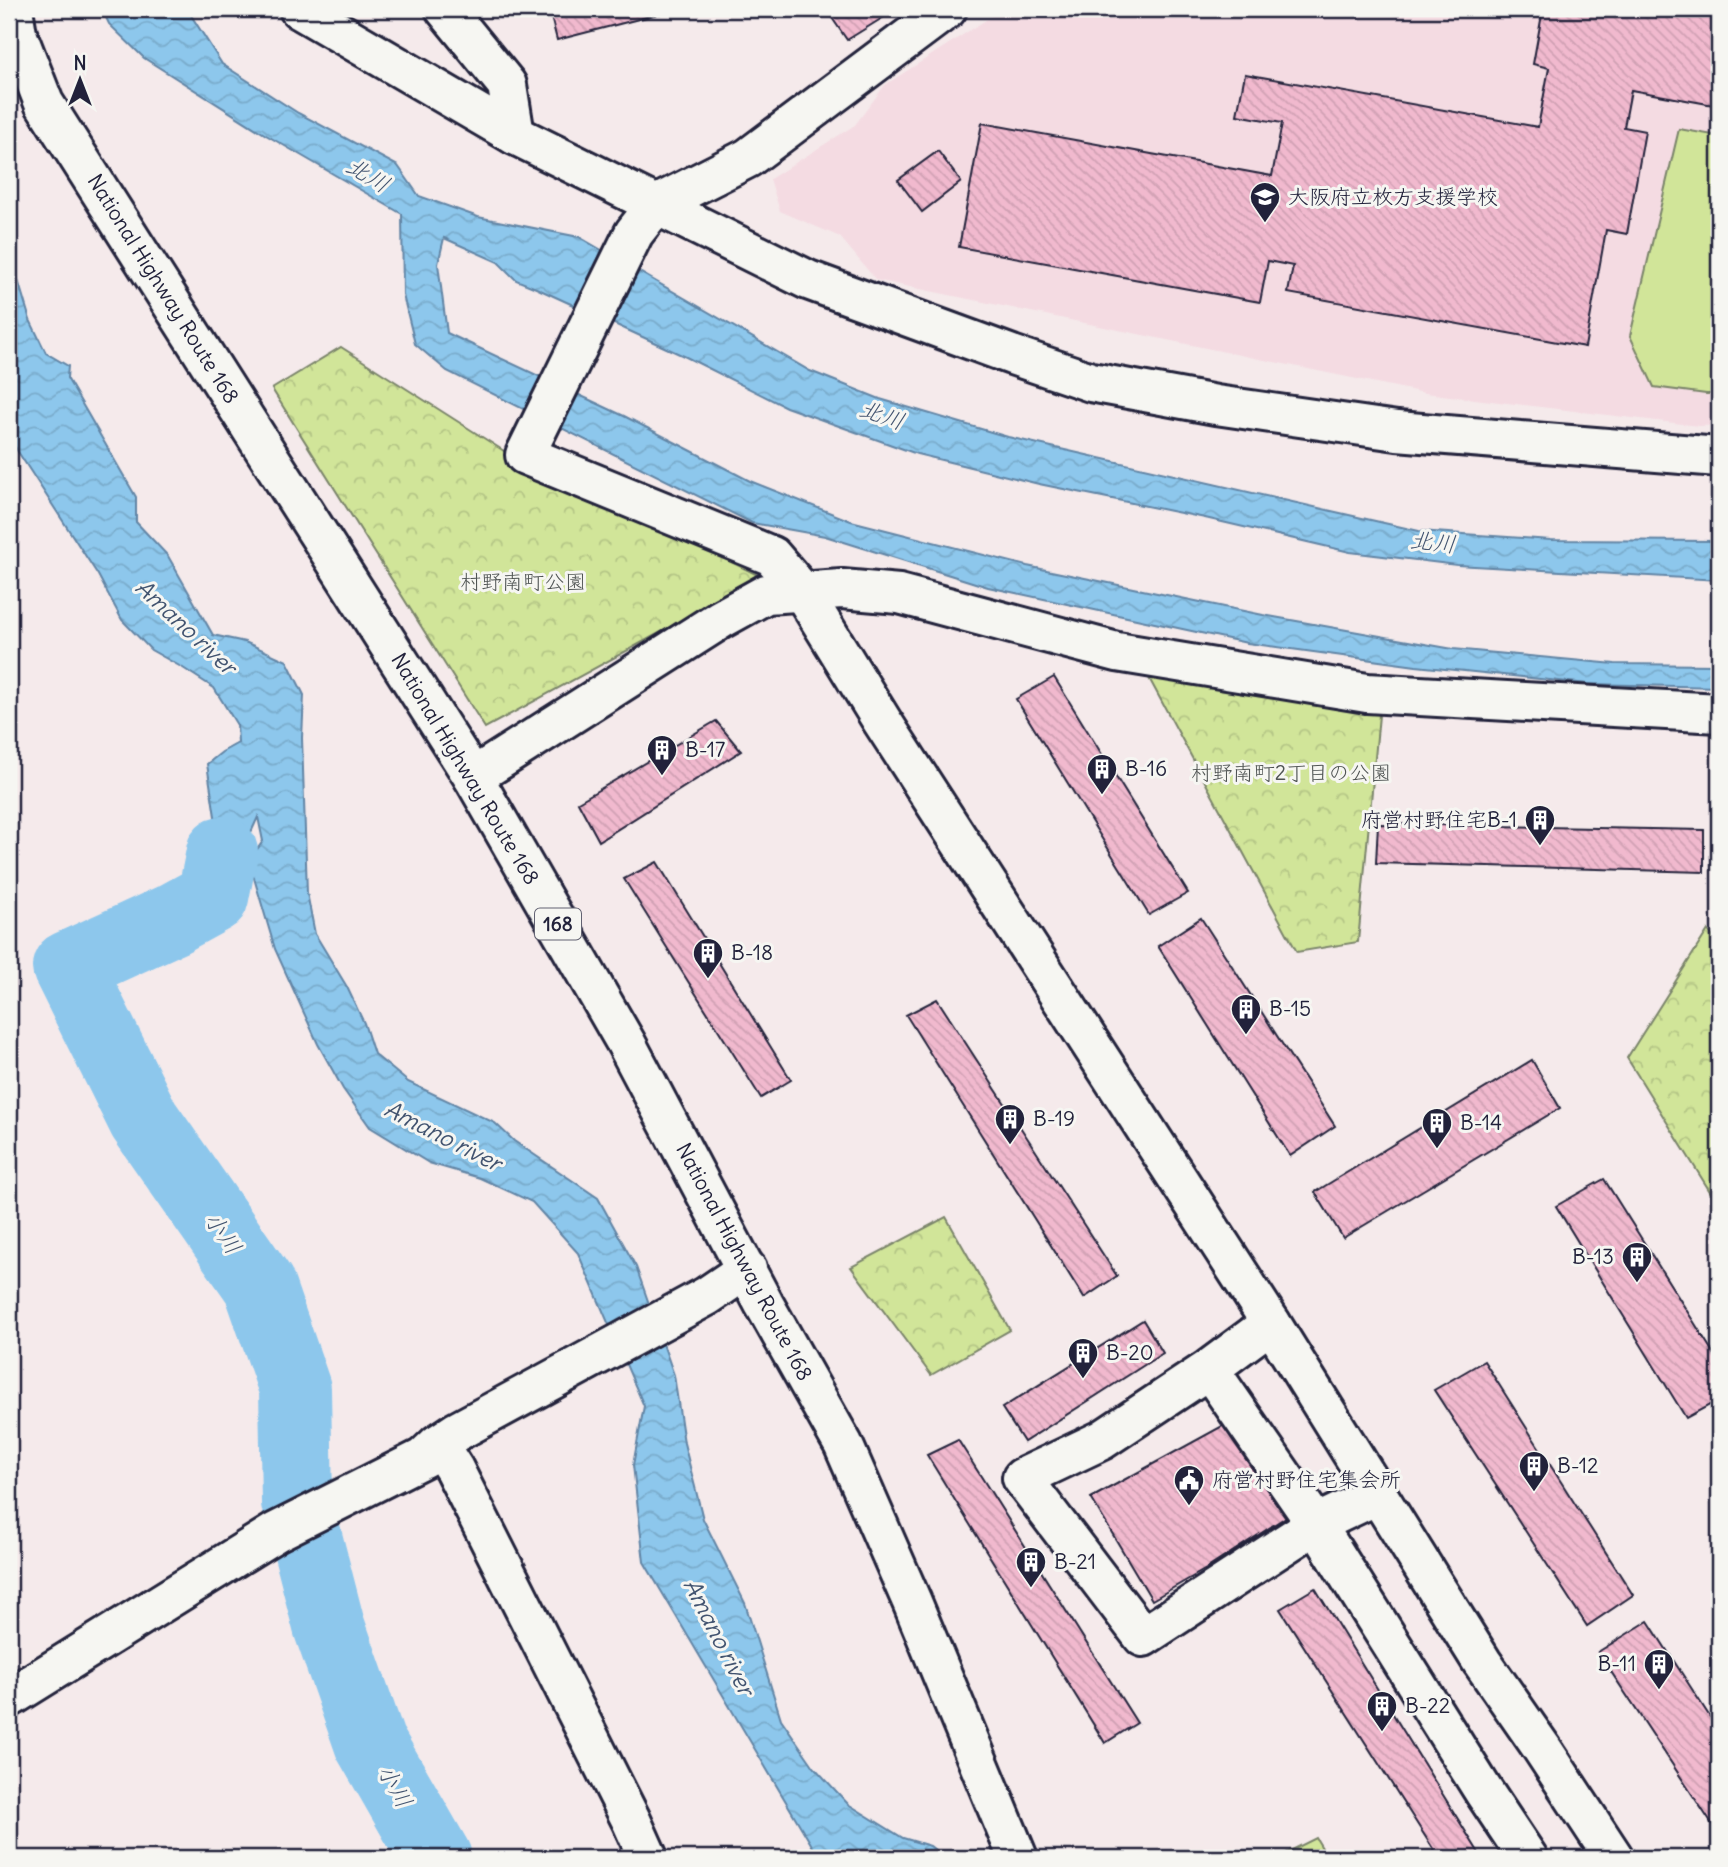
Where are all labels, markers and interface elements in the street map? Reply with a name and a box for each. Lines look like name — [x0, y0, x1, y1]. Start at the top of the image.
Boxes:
north arrow — [46, 46, 116, 116]
text: N — [73, 51, 87, 75]
water label: 北川 — [341, 150, 395, 199]
street label: National Highway Route 168 — [82, 169, 245, 408]
school or university icon: 大阪府立枚方支援学校 — [1248, 180, 1282, 224]
place label: 大阪府立枚方支援学校 — [1288, 183, 1498, 210]
water label: 北川 — [856, 393, 909, 436]
water label: 北川 — [1409, 525, 1457, 558]
park label: 村野南町公園 — [460, 568, 586, 595]
water label: Amano river — [130, 573, 245, 682]
street label: National Highway Route 168 — [385, 648, 545, 889]
building icon: B-17 — [645, 733, 679, 777]
place label: B-17 — [685, 736, 725, 763]
building icon: B-16 — [1085, 752, 1119, 796]
place label: B-16 — [1125, 755, 1167, 782]
park label: 村野南町2丁目の公園 — [1191, 759, 1391, 786]
building icon: 府営村野住宅B-1 — [1523, 803, 1557, 847]
place label: 府営村野住宅B-1 — [1361, 806, 1517, 833]
road number: 168 — [535, 908, 581, 940]
building icon: B-18 — [691, 936, 725, 980]
place label: B-18 — [731, 939, 773, 966]
building icon: B-15 — [1229, 992, 1263, 1036]
place label: B-15 — [1269, 995, 1311, 1022]
water label: Amano river — [380, 1094, 509, 1179]
building icon: B-19 — [993, 1102, 1027, 1146]
place label: B-19 — [1033, 1105, 1075, 1132]
building icon: B-14 — [1420, 1106, 1454, 1150]
place label: B-14 — [1460, 1109, 1502, 1136]
street label: National Highway Route 168 — [670, 1138, 819, 1385]
water label: 小川 — [198, 1206, 248, 1260]
building icon: B-13 — [1620, 1240, 1654, 1284]
place label: B-13 — [1572, 1243, 1614, 1270]
building icon: B-20 — [1066, 1336, 1100, 1380]
place label: B-20 — [1106, 1339, 1153, 1366]
building icon: B-12 — [1517, 1449, 1551, 1493]
place label: B-12 — [1557, 1452, 1599, 1479]
public building icon: 府営村野住宅集会所 — [1172, 1463, 1206, 1507]
place label: 府営村野住宅集会所 — [1212, 1466, 1401, 1493]
building icon: B-21 — [1014, 1545, 1048, 1589]
place label: B-21 — [1054, 1548, 1096, 1575]
water label: Amano river — [678, 1573, 762, 1702]
building icon: B-11 — [1642, 1647, 1676, 1691]
place label: B-11 — [1598, 1650, 1636, 1677]
building icon: B-22 — [1365, 1689, 1399, 1733]
place label: B-22 — [1405, 1692, 1450, 1719]
water label: 小川 — [371, 1759, 419, 1813]

